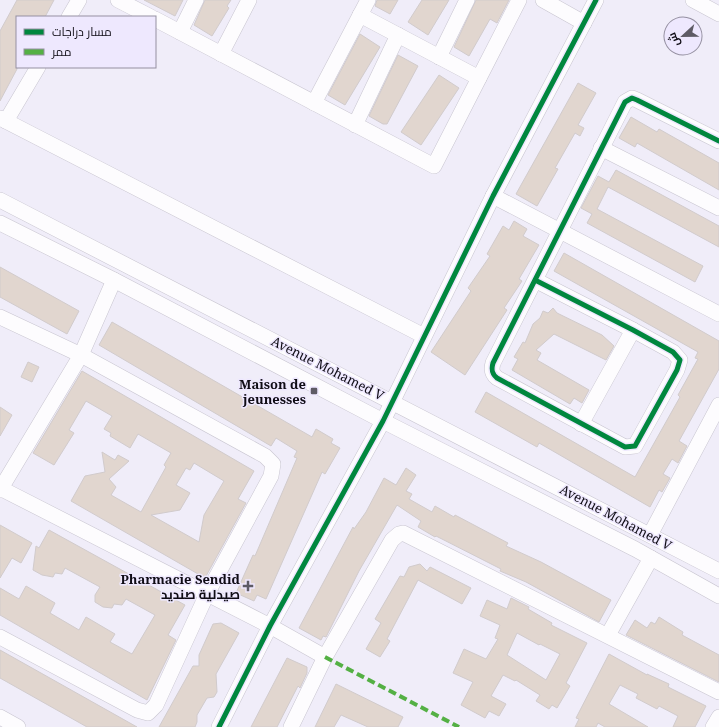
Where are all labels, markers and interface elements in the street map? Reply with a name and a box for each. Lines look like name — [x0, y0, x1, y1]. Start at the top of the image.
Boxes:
legend — [16, 16, 156, 68]
north arrow — [663, 16, 703, 56]
text: مسار دراجات — [52, 23, 112, 40]
text: ش — [664, 31, 683, 49]
text: ممر — [51, 43, 71, 60]
street label: Avenue Mohamed V — [268, 332, 388, 404]
place label: Maison de jeunesses — [239, 375, 306, 408]
marker: Maison de jeunesses — [309, 386, 319, 396]
street label: Avenue Mohamed V — [557, 480, 675, 554]
place label: Pharmacie Sendid صيدلية صنديد — [120, 570, 241, 603]
marker: Pharmacie Sendid صيدلية صنديد — [243, 581, 253, 591]

